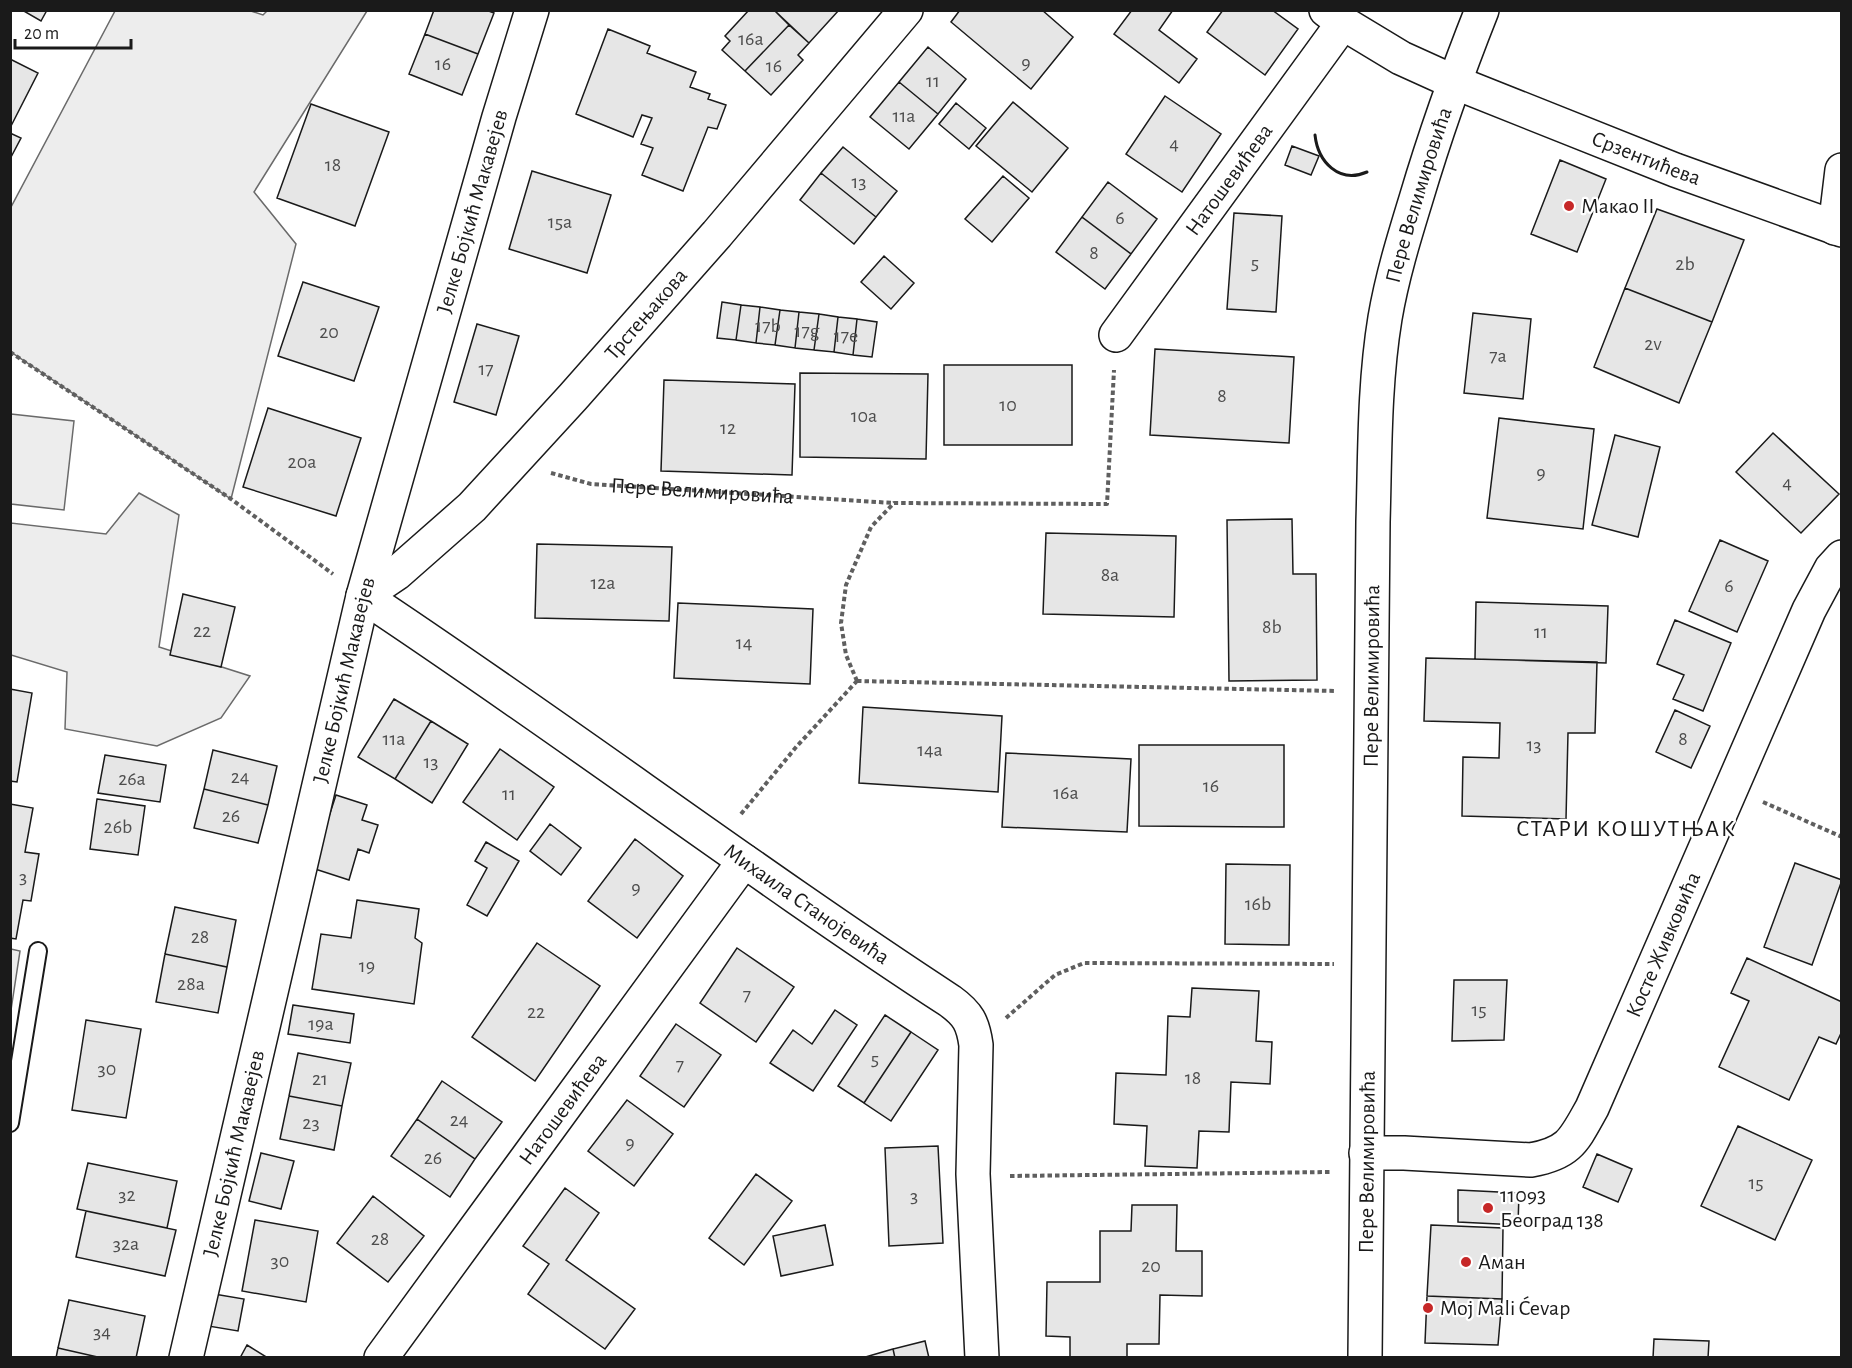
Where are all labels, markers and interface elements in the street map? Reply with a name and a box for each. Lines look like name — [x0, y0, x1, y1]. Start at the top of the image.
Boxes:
scale bar — [15, 12, 130, 50]
text: 20 m — [24, 25, 59, 43]
house number: 16a — [738, 29, 764, 49]
house number: 9 — [1021, 53, 1031, 73]
house number: 16 — [435, 54, 451, 74]
house number: 16 — [766, 56, 782, 76]
house number: 11 — [926, 71, 940, 91]
street label: Пере Велимировића — [1382, 104, 1456, 285]
house number: 11a — [893, 106, 916, 126]
street label: Јелке Бојкић Макавејев — [433, 107, 512, 316]
street label: Натошевићева — [1181, 120, 1277, 240]
street label: Срзентићева — [1589, 127, 1703, 189]
house number: 4 — [1169, 134, 1179, 154]
house number: 18 — [325, 155, 341, 175]
house number: 13 — [851, 172, 867, 192]
place label: Макао II — [1581, 195, 1654, 217]
marker: Макао II — [1562, 199, 1576, 213]
house number: 6 — [1115, 208, 1125, 228]
house number: 15a — [548, 212, 572, 232]
house number: 8 — [1089, 243, 1099, 263]
house number: 5 — [1251, 253, 1259, 273]
house number: 2b — [1675, 254, 1695, 274]
street label: Трстењакова — [601, 264, 691, 364]
house number: 17b — [755, 316, 781, 336]
house number: 17g — [795, 321, 820, 341]
house number: 20 — [319, 322, 339, 342]
house number: 17e — [834, 326, 858, 346]
house number: 2v — [1644, 334, 1662, 354]
house number: 7a — [1489, 346, 1507, 366]
house number: 17 — [478, 359, 494, 379]
house number: 8 — [1217, 386, 1227, 406]
house number: 10 — [999, 395, 1017, 415]
house number: 10a — [851, 406, 877, 426]
house number: 12 — [720, 418, 736, 438]
house number: 20a — [288, 452, 316, 472]
house number: 9 — [1536, 463, 1546, 483]
house number: 4 — [1782, 473, 1792, 493]
street label: Пере Велимировића — [610, 474, 794, 508]
house number: 8a — [1101, 565, 1119, 585]
house number: 12a — [590, 573, 616, 593]
street label: Јелке Бојкић Макавејев — [309, 574, 379, 785]
house number: 6 — [1724, 576, 1734, 596]
street label: Пере Велимировића — [1360, 585, 1383, 768]
house number: 8b — [1262, 617, 1282, 637]
house number: 22 — [193, 621, 211, 641]
house number: 11 — [1534, 622, 1548, 642]
house number: 14 — [736, 633, 752, 653]
house number: 11a — [383, 729, 406, 749]
house number: 8 — [1678, 729, 1688, 749]
house number: 13 — [1526, 735, 1542, 755]
house number: 14a — [917, 740, 943, 760]
house number: 13 — [423, 752, 439, 772]
house number: 24 — [231, 767, 249, 787]
house number: 26a — [118, 769, 146, 789]
house number: 16 — [1203, 776, 1219, 796]
house number: 16a — [1053, 783, 1079, 803]
house number: 11 — [502, 784, 516, 804]
house number: 26 — [222, 806, 240, 826]
house number: 26b — [104, 817, 132, 837]
district label: СТАРИ КОШУТЊАК — [1516, 817, 1736, 841]
street label: Михаила Станојевића — [720, 839, 893, 969]
house number: 3 — [19, 867, 27, 887]
street label: Косте Живковића — [1622, 869, 1704, 1021]
house number: 9 — [631, 878, 641, 898]
house number: 16b — [1245, 894, 1271, 914]
house number: 28 — [191, 927, 209, 947]
house number: 19 — [359, 956, 375, 976]
house number: 28a — [177, 974, 205, 994]
house number: 7 — [743, 985, 751, 1005]
house number: 15 — [1471, 1000, 1487, 1020]
house number: 22 — [527, 1002, 545, 1022]
house number: 19a — [308, 1014, 334, 1034]
street label: Јелке Бојкић Макавејев — [199, 1048, 268, 1259]
street label: Натошевићева — [515, 1049, 611, 1169]
house number: 5 — [871, 1049, 879, 1069]
house number: 7 — [676, 1055, 684, 1075]
house number: 30 — [98, 1059, 116, 1079]
house number: 18 — [1185, 1068, 1201, 1088]
house number: 21 — [312, 1069, 328, 1089]
street label: Пере Велимировића — [1355, 1071, 1379, 1254]
house number: 24 — [450, 1110, 468, 1130]
house number: 23 — [302, 1113, 320, 1133]
house number: 9 — [625, 1133, 635, 1153]
house number: 26 — [424, 1148, 442, 1168]
house number: 15 — [1748, 1173, 1764, 1193]
place label: 11093 Београд 138 — [1500, 1184, 1604, 1231]
house number: 32 — [118, 1185, 136, 1205]
house number: 3 — [910, 1186, 918, 1206]
marker: 11093 Београд 138 — [1481, 1201, 1495, 1215]
house number: 28 — [371, 1229, 389, 1249]
house number: 32a — [113, 1234, 139, 1254]
house number: 30 — [271, 1251, 289, 1271]
place label: Аман — [1478, 1251, 1526, 1273]
marker: Аман — [1459, 1255, 1473, 1269]
house number: 20 — [1141, 1256, 1161, 1276]
place label: Moj Mali Ćevap — [1440, 1296, 1570, 1319]
marker: Moj Mali Ćevap — [1421, 1301, 1435, 1315]
house number: 34 — [93, 1322, 111, 1342]

